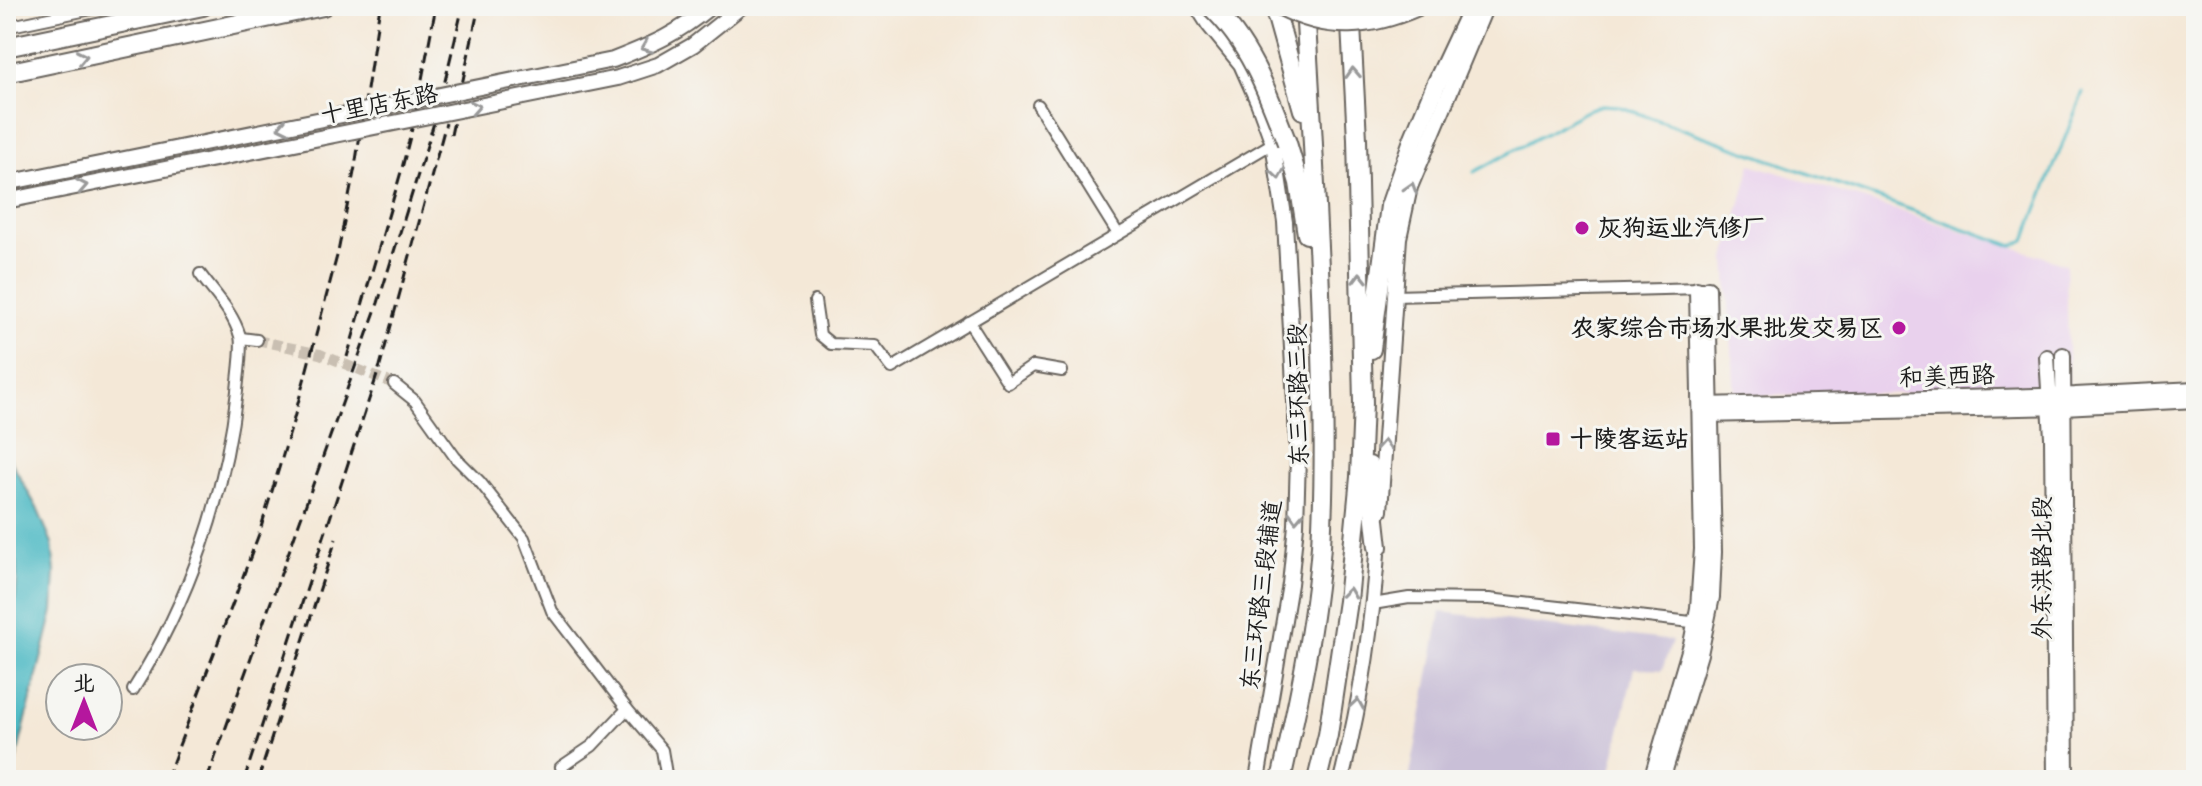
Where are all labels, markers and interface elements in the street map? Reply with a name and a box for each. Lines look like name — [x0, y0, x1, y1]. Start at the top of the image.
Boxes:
one-way arrow — [640, 37, 654, 54]
one-way arrow — [76, 49, 89, 66]
one-way arrow — [1345, 66, 1362, 79]
street label: 十里店东路 — [317, 77, 441, 131]
one-way arrow — [467, 99, 481, 116]
one-way arrow — [276, 118, 290, 135]
one-way arrow — [1269, 167, 1286, 181]
one-way arrow — [75, 178, 89, 195]
one-way arrow — [1402, 181, 1418, 195]
place label: 灰狗运业汽修厂 — [1598, 212, 1766, 244]
marker: 灰狗运业汽修厂 — [1573, 219, 1591, 237]
one-way arrow — [1351, 271, 1369, 284]
place label: 农家综合市场水果批发交易区 — [1571, 312, 1883, 344]
marker: 农家综合市场水果批发交易区 — [1890, 319, 1908, 337]
street label: 东三环路三段 — [1281, 323, 1315, 467]
street label: 和美西路 — [1898, 358, 1996, 394]
place label: 十陵客运站 — [1569, 423, 1689, 455]
marker: 十陵客运站 — [1544, 430, 1562, 448]
one-way arrow — [1375, 438, 1392, 451]
street label: 外东洪路北段 — [2026, 496, 2058, 640]
street label: 东三环路三段辅道 — [1233, 498, 1289, 692]
one-way arrow — [1287, 511, 1304, 524]
one-way arrow — [1340, 586, 1357, 599]
north arrow — [44, 662, 124, 742]
text: 北 — [73, 668, 95, 697]
one-way arrow — [1348, 697, 1365, 711]

